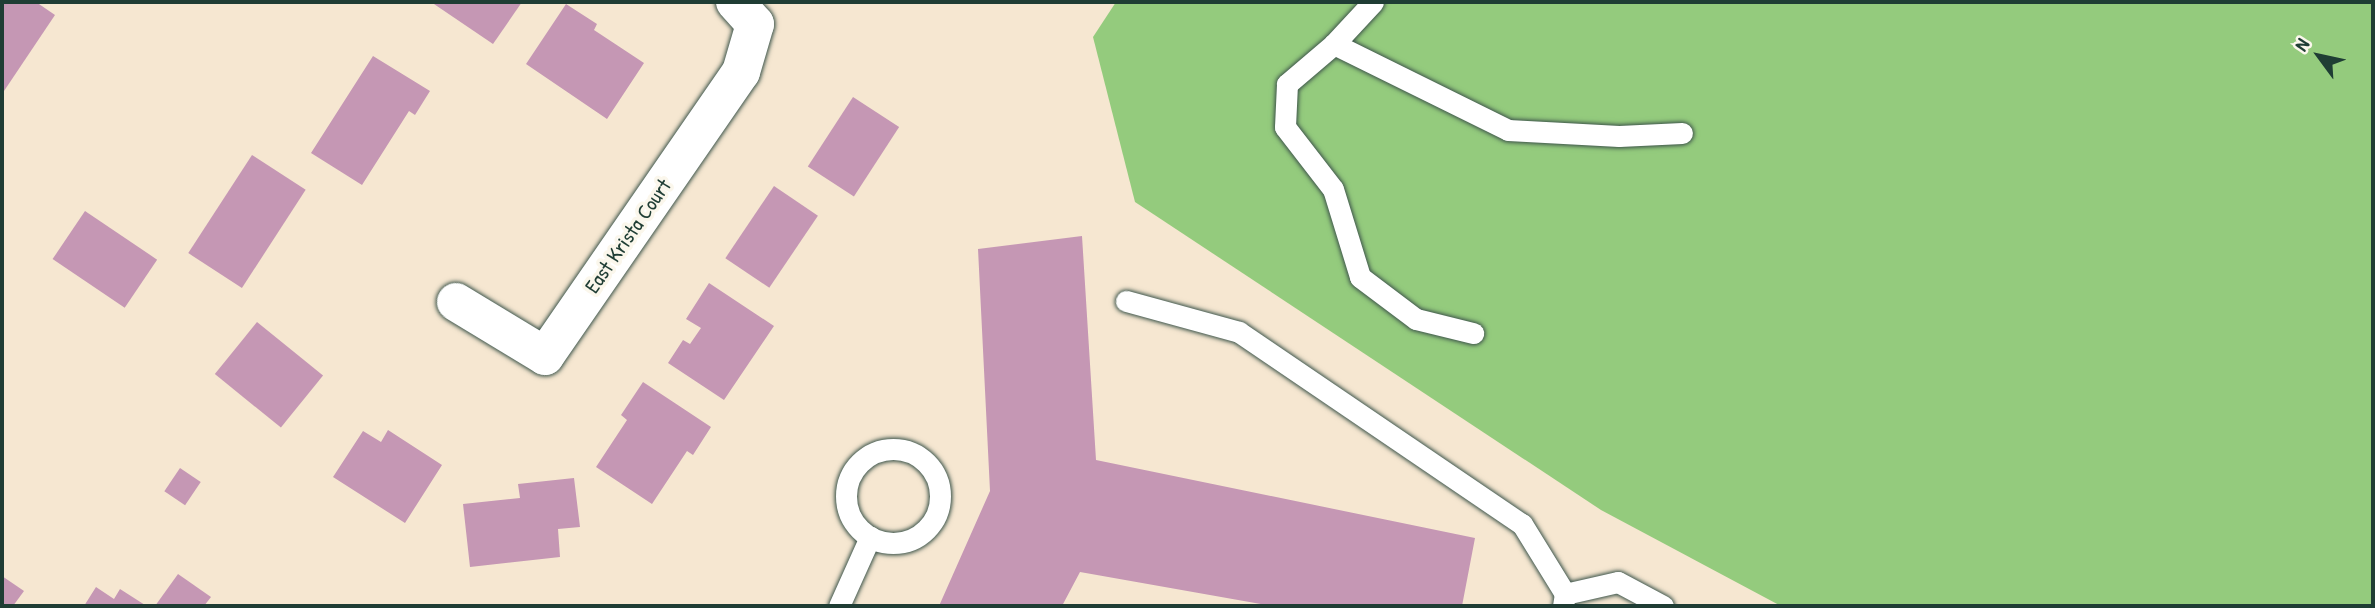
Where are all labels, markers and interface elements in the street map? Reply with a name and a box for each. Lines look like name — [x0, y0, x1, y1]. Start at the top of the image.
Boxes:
north arrow — [2284, 21, 2354, 91]
text: N — [2288, 33, 2315, 56]
street label: East Krista Court — [579, 174, 677, 298]

